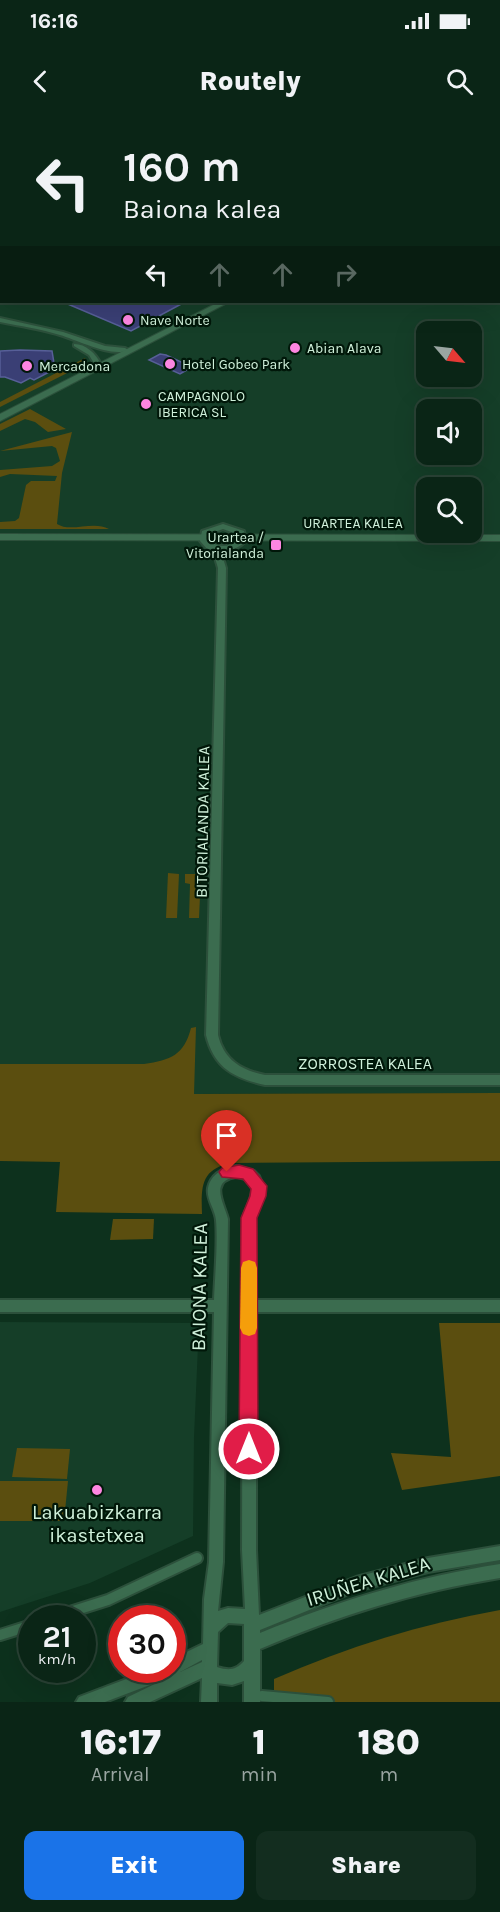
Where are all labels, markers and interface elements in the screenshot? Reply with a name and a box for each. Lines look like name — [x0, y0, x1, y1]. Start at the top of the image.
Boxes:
text: 16:16 — [30, 8, 78, 34]
icon: back — [24, 65, 57, 98]
text: Routely — [199, 65, 301, 97]
icon: search — [443, 65, 476, 98]
text: 160 m — [123, 142, 241, 192]
icon: left — [24, 144, 102, 222]
text: Baiona kalea — [123, 193, 281, 225]
icon: left — [140, 258, 173, 291]
icon: ahead — [203, 258, 236, 291]
icon: ahead — [266, 258, 299, 291]
icon: right — [329, 258, 362, 291]
place label: Nave Norte — [140, 312, 210, 329]
marker: Nave Norte — [121, 313, 135, 327]
north arrow — [416, 321, 482, 387]
map controls — [416, 321, 482, 543]
place label: Abian Alava — [307, 340, 381, 357]
marker: Abian Alava — [288, 341, 302, 355]
place label: Hotel Gobeo Park — [182, 356, 290, 373]
marker: Hotel Gobeo Park — [163, 357, 177, 371]
place label: Mercadona — [39, 358, 110, 375]
marker: Mercadona — [20, 359, 34, 373]
place label: CAMPAGNOLO IBERICA SL — [158, 388, 245, 421]
marker: CAMPAGNOLO IBERICA SL — [139, 397, 153, 411]
button: sound — [416, 399, 482, 465]
button: search — [416, 477, 482, 543]
street label: URARTEA KALEA — [303, 515, 403, 532]
place label: Urartea / Vitorialanda — [186, 529, 264, 562]
marker: Urartea / Vitorialanda — [269, 538, 283, 552]
street label: BITORIALANDA KALEA — [192, 746, 213, 898]
street label: ZORROSTEA KALEA — [298, 1054, 432, 1073]
pin — [201, 1110, 252, 1172]
icon: arrive — [210, 1119, 243, 1152]
street label: BAIONA KALEA — [187, 1223, 212, 1351]
position arrow — [217, 1417, 281, 1481]
marker: Lakuabizkarra ikastetxea — [90, 1483, 104, 1497]
place label: Lakuabizkarra ikastetxea — [32, 1501, 162, 1547]
street label: IRUÑEA KALEA — [304, 1552, 433, 1611]
speed limit sign: 30 — [108, 1605, 186, 1683]
text: 21 — [43, 1619, 71, 1655]
text: km/h — [38, 1650, 76, 1668]
text: 16:17 — [80, 1721, 161, 1763]
text: 1 — [252, 1721, 266, 1763]
text: 180 — [357, 1721, 420, 1763]
text: Arrival — [91, 1763, 150, 1786]
text: min — [241, 1763, 278, 1786]
text: m — [379, 1763, 398, 1786]
button: Exit — [24, 1831, 244, 1900]
button: Share — [256, 1831, 476, 1900]

